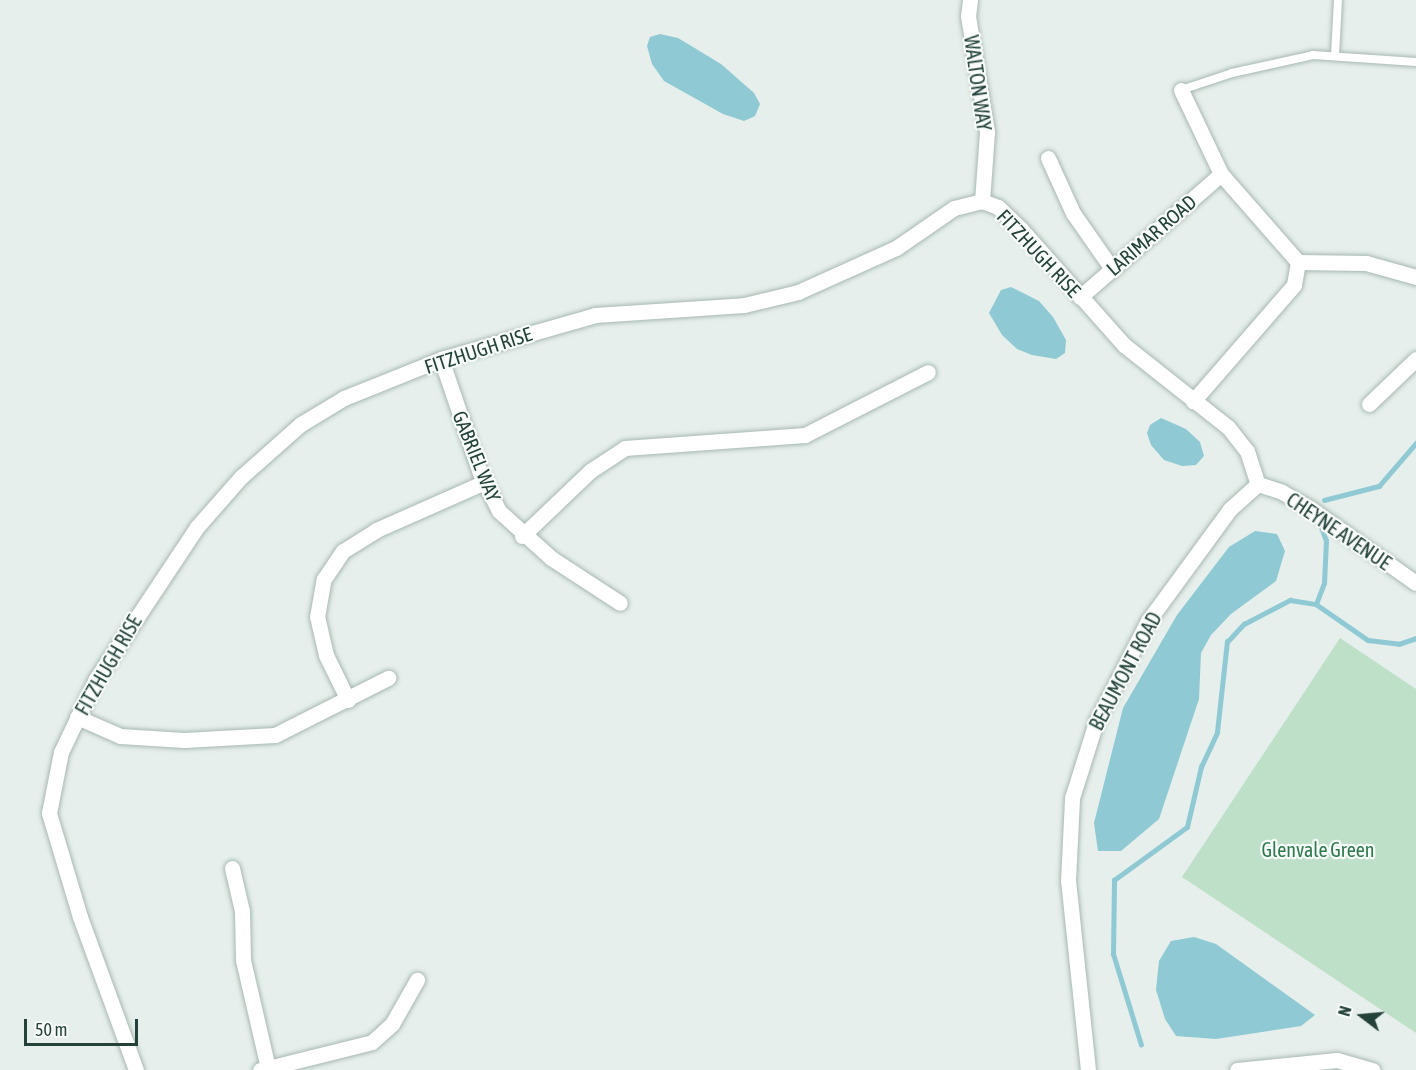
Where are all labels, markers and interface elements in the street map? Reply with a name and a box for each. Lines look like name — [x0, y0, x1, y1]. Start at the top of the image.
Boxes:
street label: WALTON WAY — [959, 34, 997, 132]
street label: LARIMAR ROAD — [1101, 190, 1201, 280]
street label: FITZHUGH RISE — [992, 204, 1086, 302]
street label: FITZHUGH RISE — [421, 321, 535, 379]
street label: GABRIEL WAY — [448, 407, 506, 505]
street label: CHEYNE AVENUE — [1282, 487, 1396, 575]
street label: BEAUMONT ROAD — [1084, 608, 1166, 734]
street label: FITZHUGH RISE — [70, 611, 146, 719]
park label: Glenvale Green — [1262, 837, 1374, 861]
north arrow — [1332, 986, 1392, 1046]
text: N — [1335, 1004, 1355, 1018]
scale bar — [27, 1007, 141, 1045]
text: 50 m — [35, 1019, 67, 1040]

